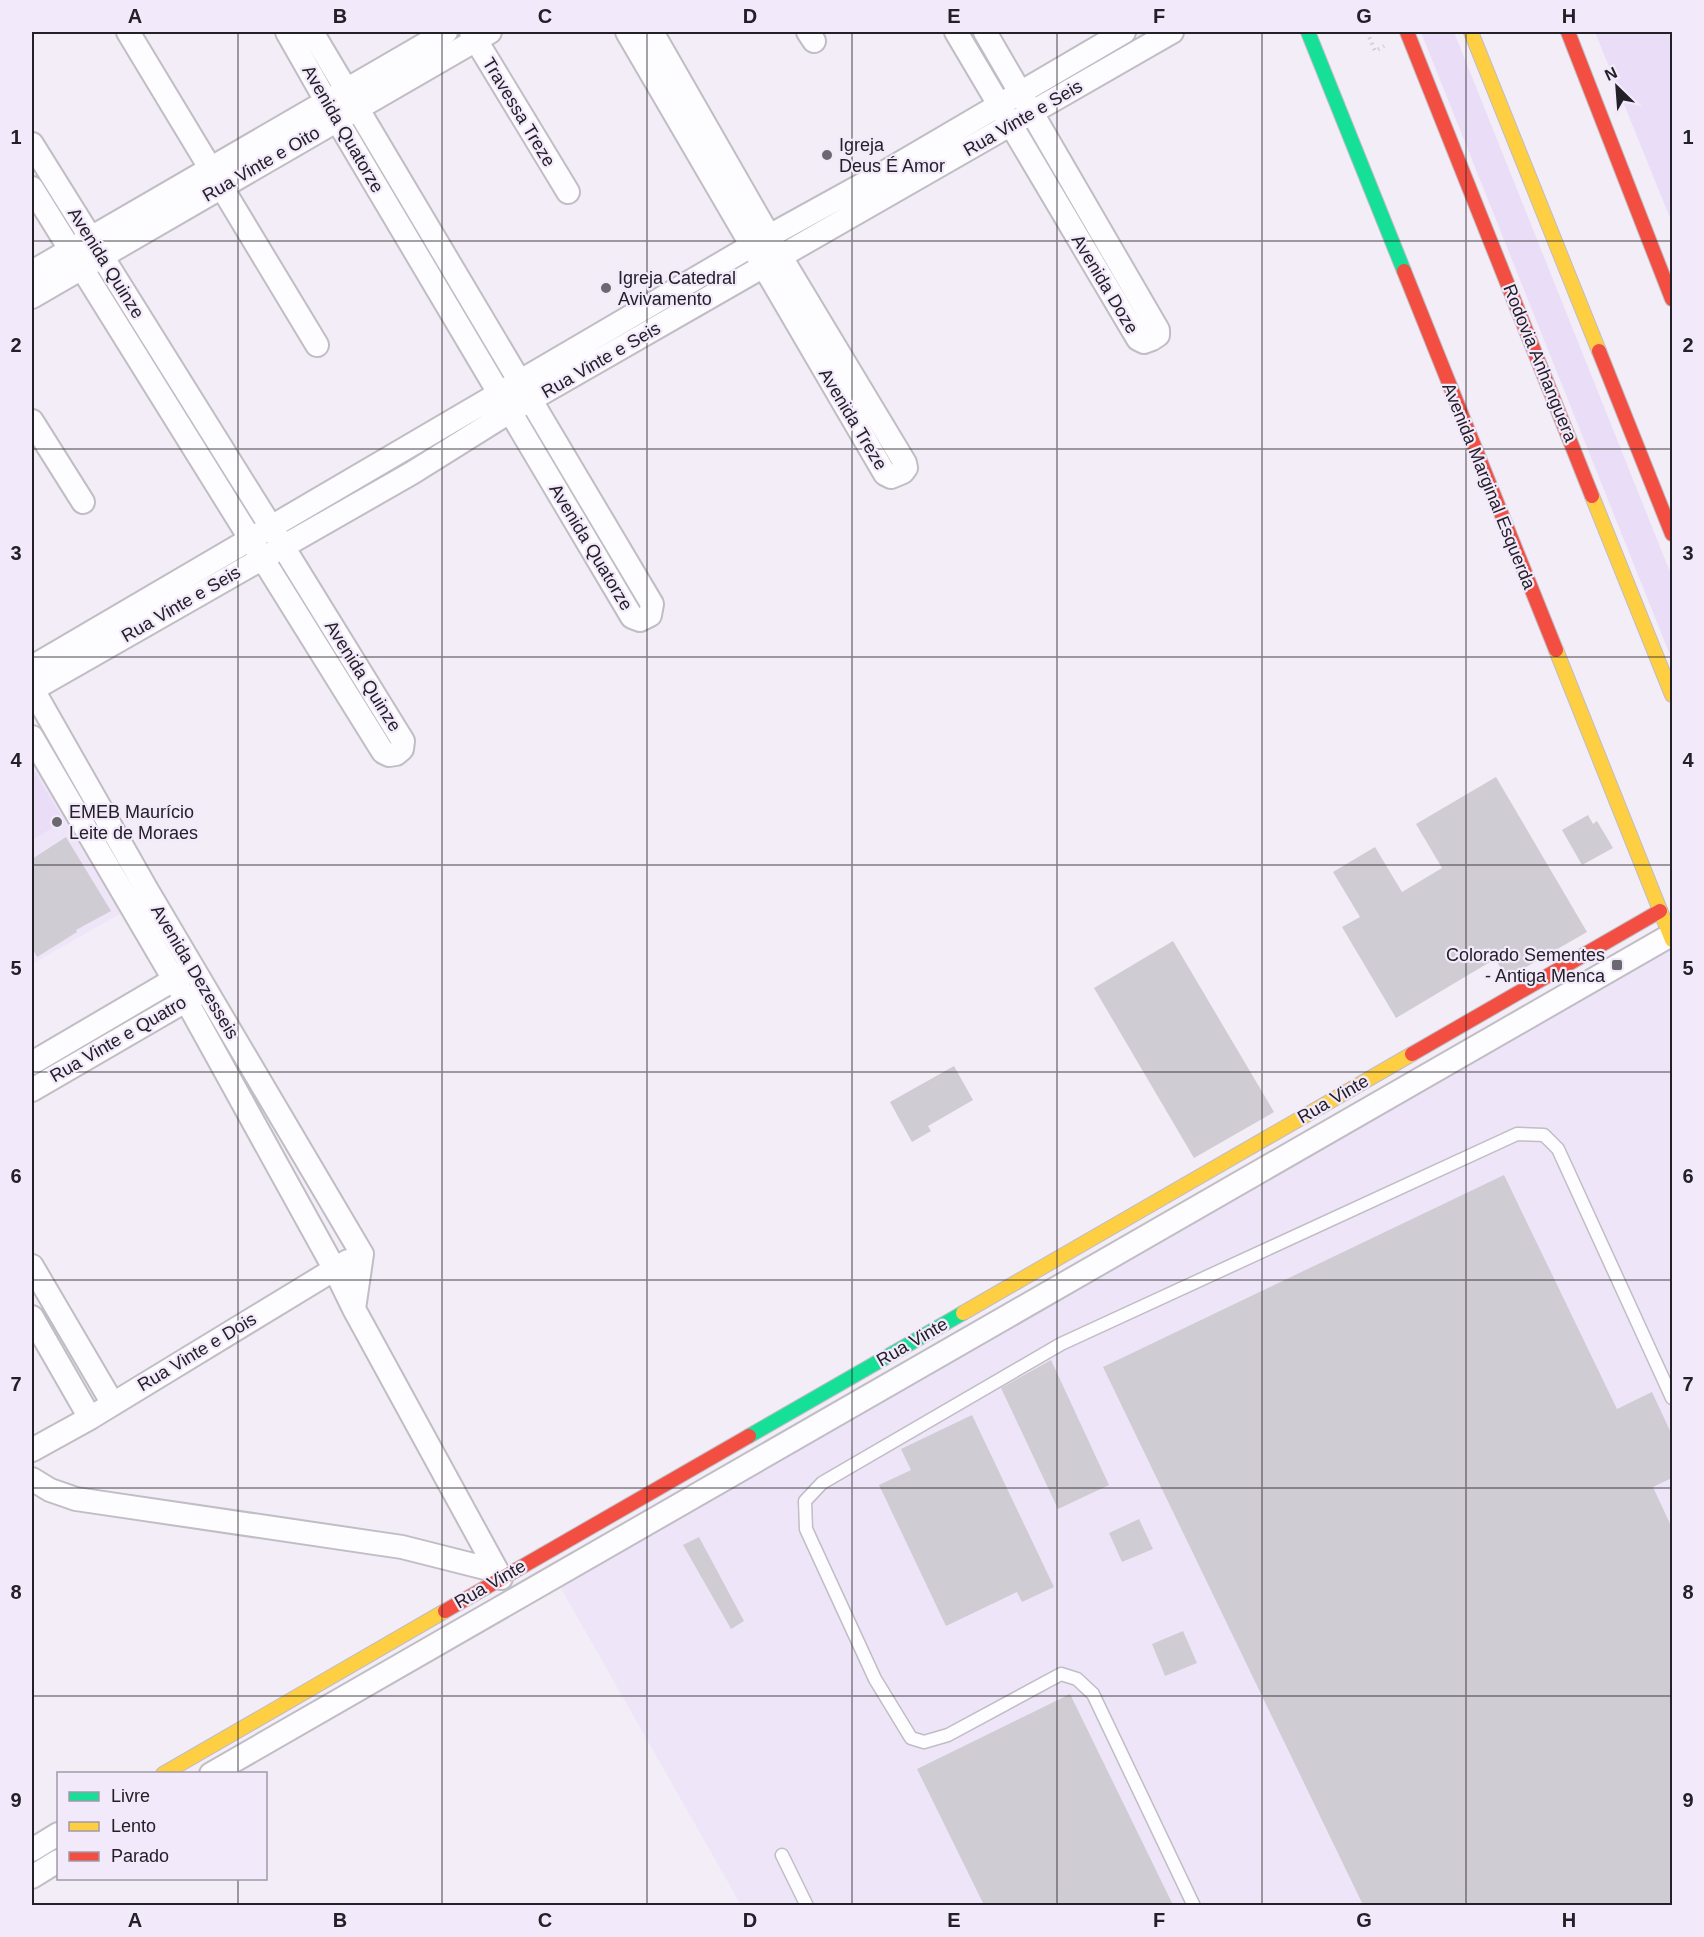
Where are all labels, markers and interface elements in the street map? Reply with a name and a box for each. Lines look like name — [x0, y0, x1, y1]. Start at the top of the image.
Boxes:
text: A — [128, 5, 142, 27]
text: B — [333, 5, 347, 27]
text: C — [538, 5, 552, 27]
text: D — [743, 5, 757, 27]
text: E — [947, 5, 961, 27]
text: F — [1153, 5, 1165, 27]
text: G — [1356, 5, 1372, 27]
text: H — [1562, 5, 1576, 27]
street label: Travessa Treze — [479, 54, 559, 170]
north arrow — [1587, 57, 1647, 117]
street label: Avenida Quatorze — [298, 62, 388, 196]
text: N — [1602, 64, 1620, 84]
street label: Rua Vinte e Seis — [960, 76, 1086, 160]
street label: Rua Vinte e Oito — [199, 122, 323, 206]
text: 1 — [10, 126, 22, 148]
text: 1 — [1682, 126, 1694, 148]
place label: Igreja Deus É Amor — [839, 135, 945, 176]
marker: Igreja Deus É Amor — [820, 148, 834, 162]
street label: Avenida Quinze — [64, 204, 148, 322]
street label: Avenida Doze — [1068, 231, 1142, 337]
place label: Igreja Catedral Avivamento — [618, 268, 736, 309]
marker: Igreja Catedral Avivamento — [599, 281, 613, 295]
street label: Rodovia Anhanguera — [1499, 281, 1581, 446]
street label: Rua Vinte e Seis — [538, 318, 664, 402]
text: 2 — [10, 334, 22, 356]
text: 2 — [1682, 334, 1694, 356]
street label: Avenida Treze — [815, 365, 891, 473]
street label: Avenida Marginal Esquerda — [1438, 380, 1540, 593]
street label: Avenida Quatorze — [545, 480, 637, 614]
text: 3 — [10, 542, 22, 564]
text: 3 — [1682, 542, 1694, 564]
street label: Rua Vinte e Seis — [118, 562, 244, 646]
street label: Avenida Quinze — [321, 617, 405, 735]
text: 4 — [10, 749, 22, 771]
text: 4 — [1682, 749, 1694, 771]
place label: EMEB Maurício Leite de Moraes — [69, 802, 198, 843]
marker: EMEB Maurício Leite de Moraes — [50, 815, 64, 829]
street label: Avenida Dezesseis — [147, 901, 243, 1043]
place label: Colorado Sementes - Antiga Menca — [1446, 945, 1606, 986]
text: 5 — [10, 957, 22, 979]
text: 5 — [1682, 957, 1694, 979]
marker: Colorado Sementes - Antiga Menca — [1610, 958, 1624, 972]
street label: Rua Vinte e Quatro — [46, 992, 190, 1086]
street label: Rua Vinte — [1294, 1071, 1372, 1127]
text: 6 — [10, 1165, 22, 1187]
text: 6 — [1682, 1165, 1694, 1187]
street label: Rua Vinte e Dois — [134, 1309, 260, 1395]
street label: Rua Vinte — [873, 1314, 951, 1370]
text: 7 — [10, 1373, 22, 1395]
text: 7 — [1682, 1373, 1694, 1395]
street label: Rua Vinte — [451, 1556, 529, 1612]
text: 8 — [10, 1581, 22, 1603]
text: 8 — [1682, 1581, 1694, 1603]
legend — [57, 1772, 267, 1880]
text: Livre — [111, 1786, 150, 1806]
text: 9 — [10, 1789, 22, 1811]
text: 9 — [1682, 1789, 1694, 1811]
text: Lento — [111, 1816, 156, 1836]
text: Parado — [111, 1846, 169, 1866]
text: A — [128, 1909, 142, 1931]
text: B — [333, 1909, 347, 1931]
text: C — [538, 1909, 552, 1931]
text: D — [743, 1909, 757, 1931]
text: E — [947, 1909, 961, 1931]
text: F — [1153, 1909, 1165, 1931]
text: G — [1356, 1909, 1372, 1931]
text: H — [1562, 1909, 1576, 1931]

